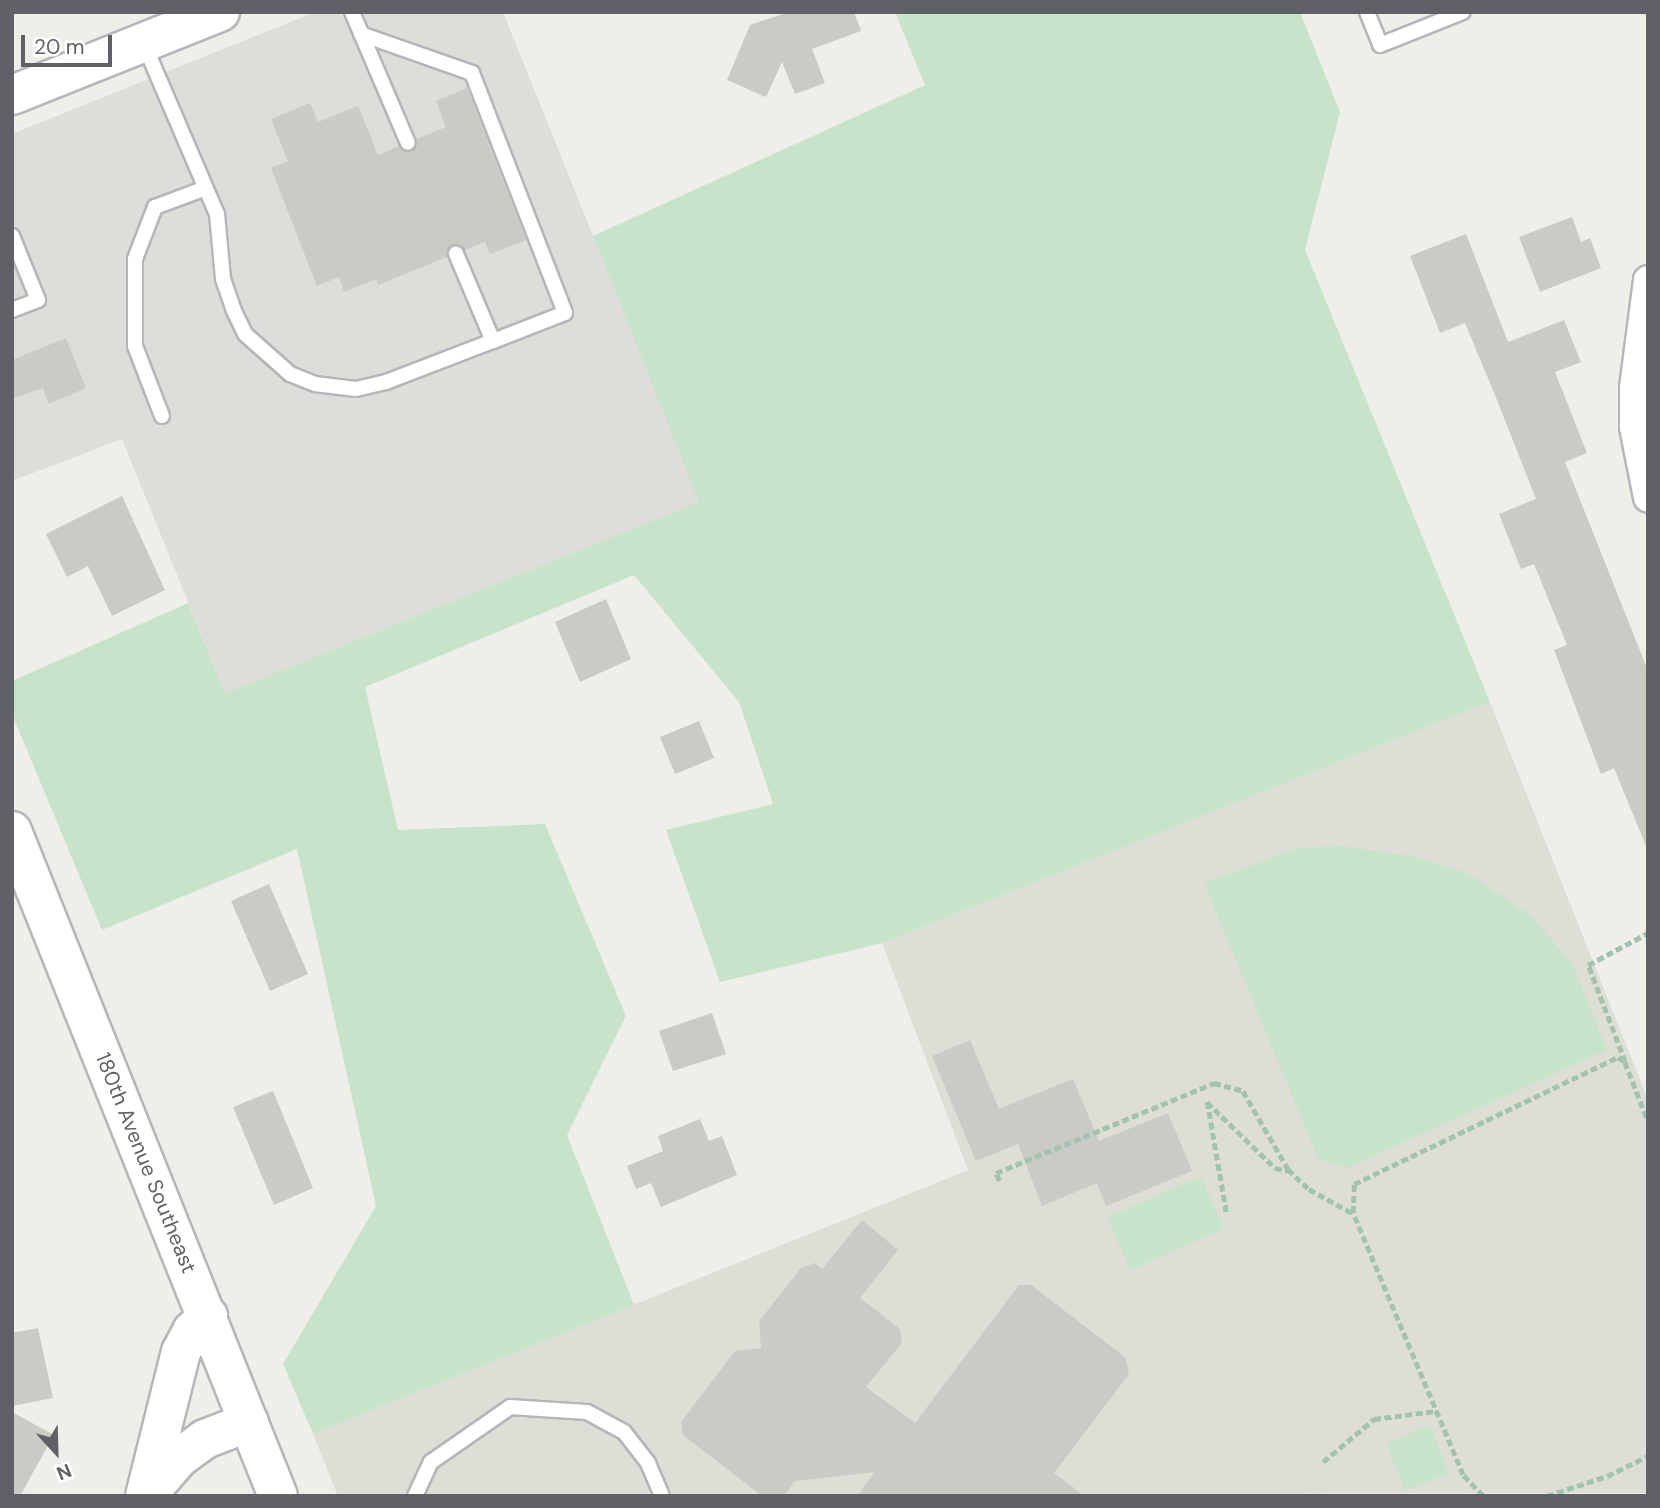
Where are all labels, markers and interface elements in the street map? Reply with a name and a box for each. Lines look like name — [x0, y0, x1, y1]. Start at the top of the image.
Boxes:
scale bar — [24, 21, 116, 65]
text: 20 m — [34, 33, 85, 61]
street label: 180th Avenue Southeast — [90, 1049, 202, 1277]
north arrow — [21, 1417, 91, 1487]
text: N — [53, 1458, 75, 1486]

